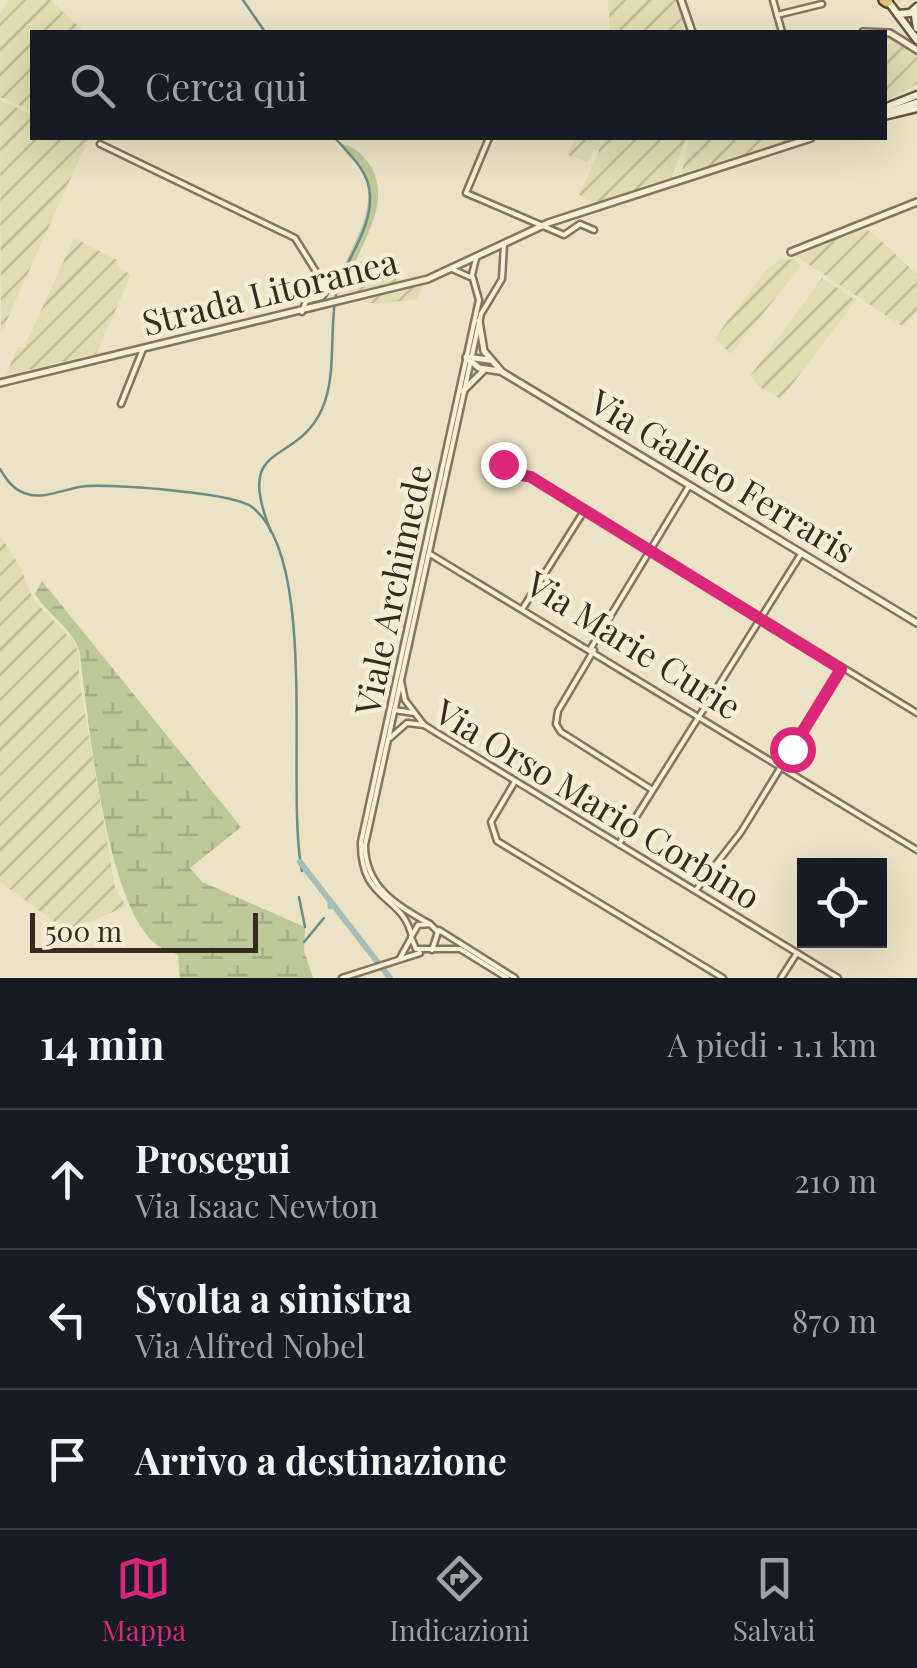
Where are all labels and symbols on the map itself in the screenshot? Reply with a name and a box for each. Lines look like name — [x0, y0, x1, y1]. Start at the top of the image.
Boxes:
street label: Strada Litoranea — [137, 236, 403, 345]
street label: Via Galileo Ferraris — [581, 377, 865, 573]
route end — [481, 442, 527, 488]
street label: Viale Archimede — [342, 460, 441, 720]
street label: Via Marie Curie — [517, 559, 751, 729]
street label: Via Orso Mario Corbino — [426, 686, 770, 919]
route start — [770, 727, 816, 773]
scale bar — [30, 908, 258, 953]

